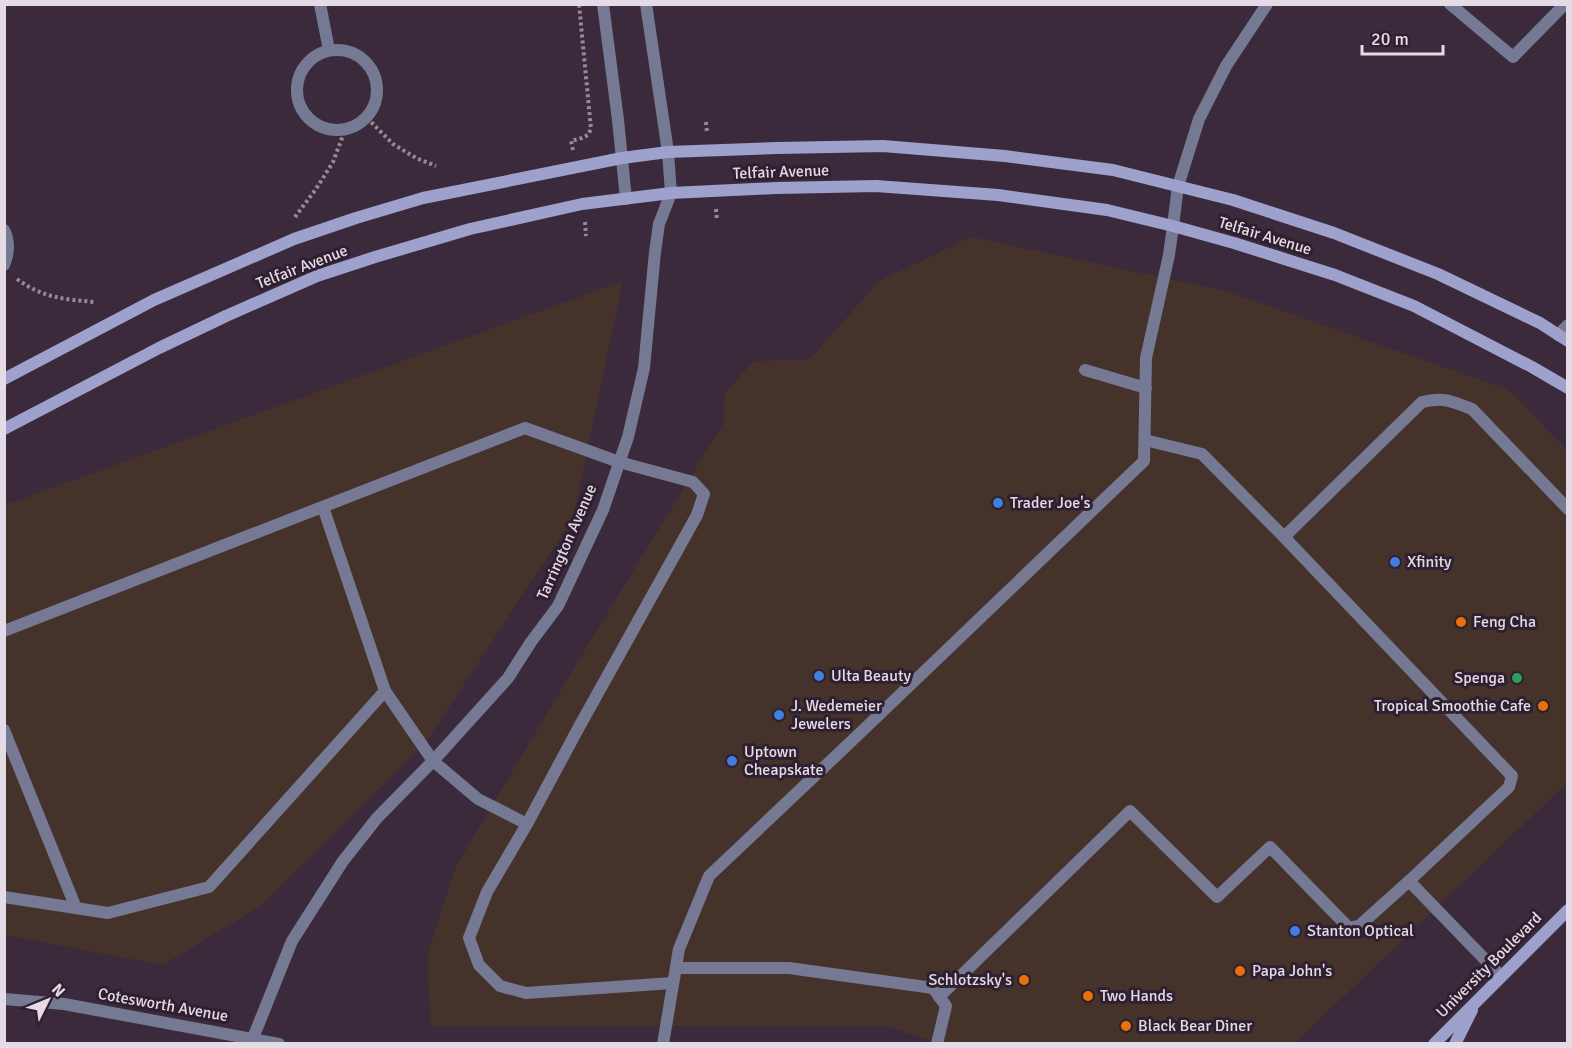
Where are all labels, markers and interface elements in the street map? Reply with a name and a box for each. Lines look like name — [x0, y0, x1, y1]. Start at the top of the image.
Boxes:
scale bar — [1362, 18, 1443, 56]
text: 20 m — [1371, 28, 1409, 50]
street label: Telfair Avenue — [732, 160, 830, 184]
street label: Telfair Avenue — [1216, 212, 1314, 260]
street label: Telfair Avenue — [253, 240, 351, 294]
street label: Tarrington Avenue — [533, 481, 601, 603]
place label: Trader Joe's — [1010, 493, 1091, 513]
marker: Trader Joe's — [991, 496, 1005, 510]
place label: Xfinity — [1407, 552, 1452, 572]
marker: Xfinity — [1388, 555, 1402, 569]
place label: Feng Cha — [1473, 612, 1536, 632]
marker: Feng Cha — [1454, 615, 1468, 629]
place label: Ulta Beauty — [831, 666, 912, 686]
place label: Spenga — [1454, 668, 1505, 688]
marker: Ulta Beauty — [812, 669, 826, 683]
marker: Spenga — [1510, 671, 1524, 685]
place label: J. Wedemeier Jewelers — [791, 696, 882, 734]
place label: Tropical Smoothie Cafe — [1374, 696, 1531, 716]
marker: Tropical Smoothie Cafe — [1536, 699, 1550, 713]
marker: J. Wedemeier Jewelers — [772, 708, 786, 722]
place label: Uptown Cheapskate — [744, 742, 823, 780]
marker: Uptown Cheapskate — [725, 754, 739, 768]
street label: University Boulevard — [1432, 908, 1546, 1022]
place label: Stanton Optical — [1307, 921, 1414, 941]
marker: Stanton Optical — [1288, 924, 1302, 938]
place label: Papa John's — [1252, 961, 1332, 981]
marker: Papa John's — [1233, 964, 1247, 978]
north arrow — [18, 970, 78, 1030]
place label: Schlotzsky's — [928, 970, 1012, 990]
marker: Schlotzsky's — [1017, 973, 1031, 987]
text: N — [47, 980, 69, 1001]
street label: Cotesworth Avenue — [96, 984, 230, 1026]
place label: Two Hands — [1100, 986, 1173, 1006]
marker: Two Hands — [1081, 989, 1095, 1003]
place label: Black Bear Diner — [1138, 1016, 1252, 1036]
marker: Black Bear Diner — [1119, 1019, 1133, 1033]

